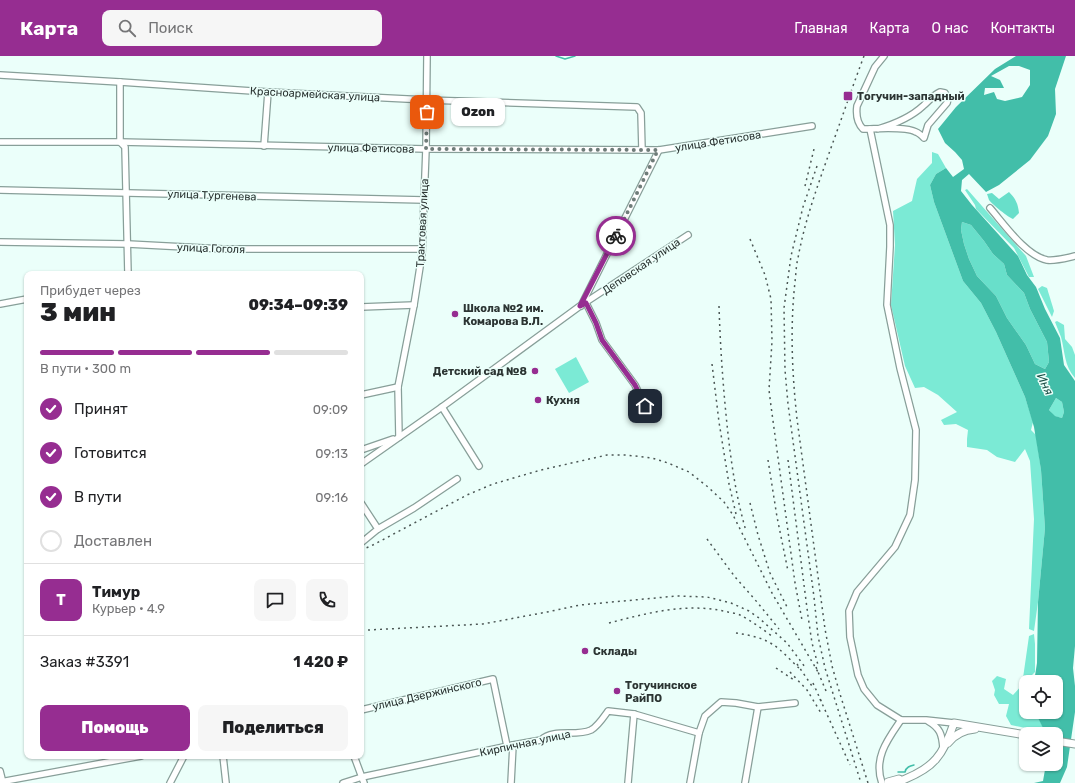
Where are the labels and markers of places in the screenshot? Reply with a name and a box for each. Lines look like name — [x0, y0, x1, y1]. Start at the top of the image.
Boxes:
marker: Тогучин-западный — [842, 90, 854, 102]
place label: Тогучин-западный — [857, 90, 965, 103]
pin — [410, 95, 444, 129]
callout: Ozon — [451, 98, 505, 126]
place label: Школа №2 им. Комарова В.Л. — [463, 302, 544, 328]
marker: Школа №2 им. Комарова В.Л. — [450, 309, 460, 319]
place label: Детский сад №8 — [433, 365, 527, 378]
marker: Детский сад №8 — [530, 366, 540, 376]
pin — [628, 389, 662, 423]
place label: Кухня — [546, 394, 580, 407]
marker: Кухня — [533, 395, 543, 405]
place label: Склады — [593, 645, 637, 658]
marker: Склады — [580, 646, 590, 656]
place label: Тогучинское РайПО — [625, 679, 698, 705]
marker: Тогучинское РайПО — [612, 686, 622, 696]

